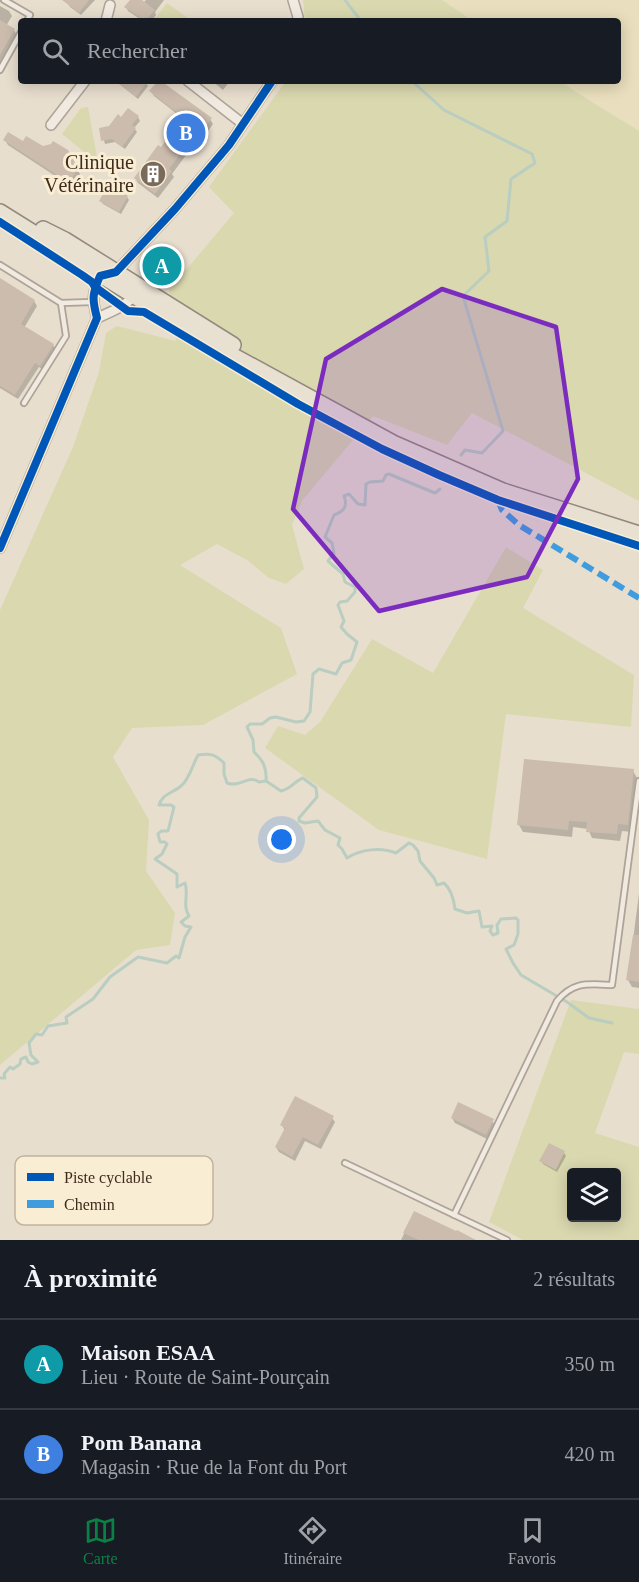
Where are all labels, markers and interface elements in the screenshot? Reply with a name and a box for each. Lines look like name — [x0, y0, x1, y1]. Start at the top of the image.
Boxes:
search box — [18, 18, 621, 84]
icon: search — [39, 35, 72, 68]
text: Rechercher — [87, 38, 187, 63]
pin: B — [166, 110, 206, 156]
place label: Clinique Vétérinaire — [44, 151, 134, 196]
building icon: Clinique Vétérinaire — [138, 159, 168, 189]
pin: A — [142, 244, 182, 288]
your location — [267, 825, 296, 854]
legend — [15, 1156, 213, 1225]
map controls — [567, 1168, 621, 1222]
button: layers — [567, 1168, 621, 1222]
text: Piste cyclable — [64, 1169, 152, 1187]
text: Chemin — [64, 1196, 115, 1213]
text: À proximité — [24, 1264, 157, 1293]
text: 2 résultats — [533, 1268, 615, 1290]
text: Maison ESAA — [81, 1340, 215, 1365]
text: A — [36, 1353, 51, 1375]
text: 350 m — [564, 1353, 615, 1375]
text: Lieu · Route de Saint-Pourçain — [81, 1366, 330, 1388]
text: Pom Banana — [81, 1430, 201, 1455]
text: B — [37, 1443, 50, 1465]
text: 420 m — [564, 1443, 615, 1465]
text: Magasin · Rue de la Font du Port — [81, 1456, 347, 1478]
tab: Carte — [83, 1514, 118, 1568]
tab: Itinéraire — [284, 1514, 342, 1568]
tab: Favoris — [508, 1514, 556, 1568]

